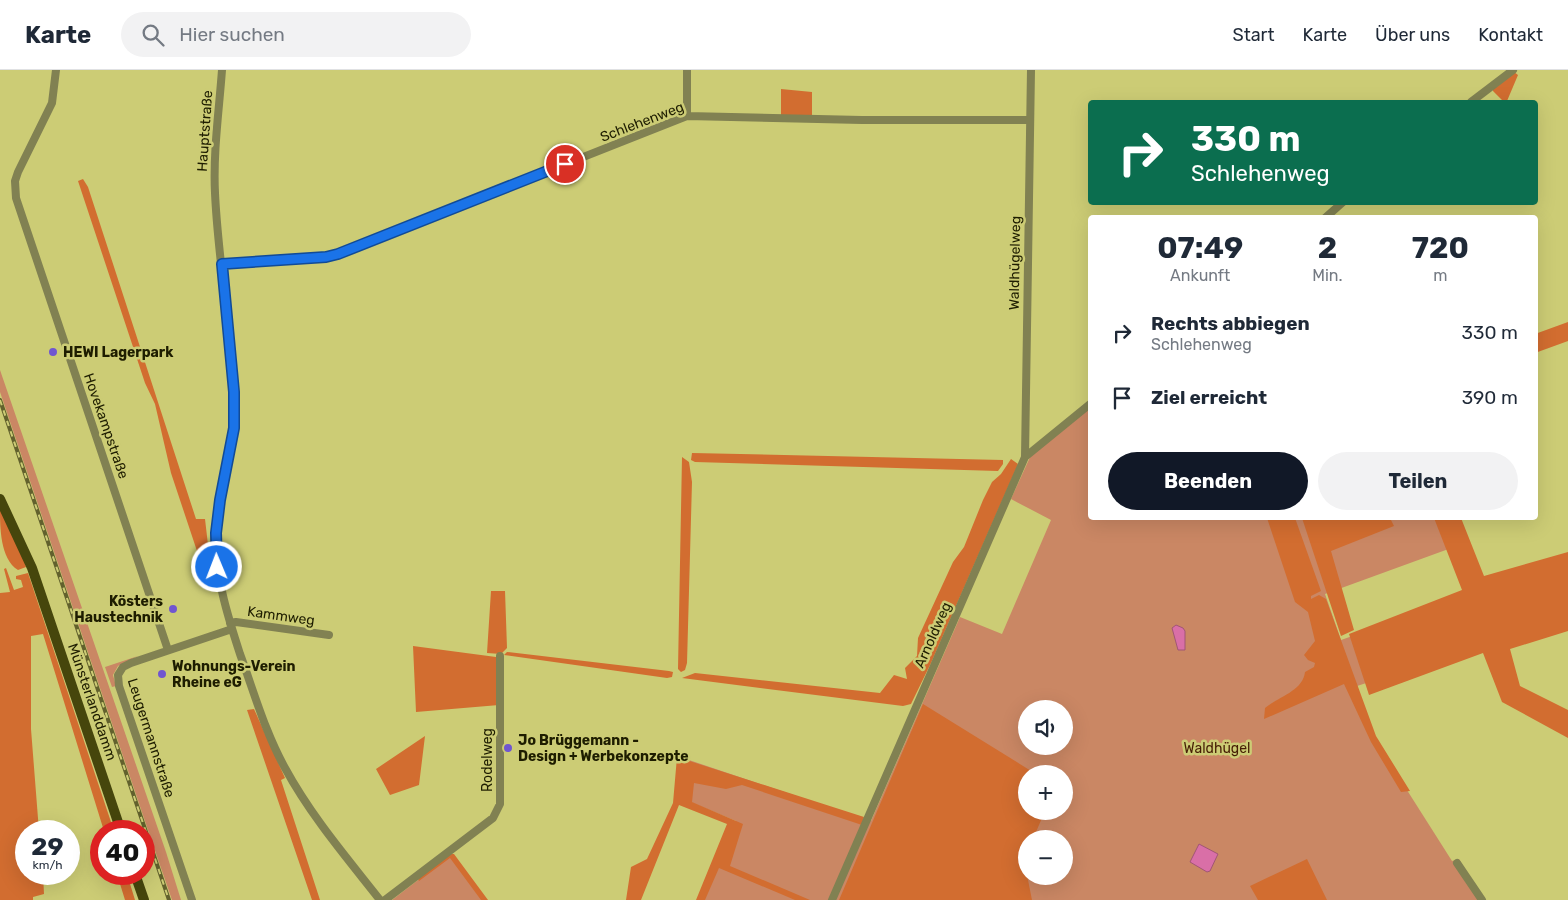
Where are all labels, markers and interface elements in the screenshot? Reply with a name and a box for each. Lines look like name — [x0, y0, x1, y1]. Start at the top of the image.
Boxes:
search box — [121, 12, 471, 57]
text: Karte — [25, 21, 91, 49]
icon: search — [139, 21, 167, 49]
text: Hier suchen — [179, 23, 285, 46]
text: Start — [1232, 24, 1275, 46]
text: Karte — [1303, 24, 1347, 46]
text: Über uns — [1375, 24, 1450, 46]
text: Kontakt — [1478, 24, 1543, 46]
street label: Hauptstraße — [194, 90, 216, 172]
street label: Schlehenweg — [598, 98, 686, 146]
text: 330 m — [1191, 118, 1300, 160]
icon: right — [1108, 120, 1173, 185]
pin — [544, 143, 586, 185]
icon: arrive — [551, 150, 579, 178]
text: Schlehenweg — [1191, 160, 1330, 187]
street label: Waldhügelweg — [1006, 216, 1024, 310]
text: 07:49 — [1157, 230, 1243, 266]
text: 2 — [1318, 230, 1337, 266]
text: 720 — [1412, 230, 1469, 266]
text: Ankunft — [1170, 266, 1230, 285]
text: Min. — [1312, 266, 1343, 285]
text: m — [1433, 266, 1447, 285]
text: Rechts abbiegen — [1151, 312, 1310, 335]
icon: right — [1108, 319, 1136, 347]
text: 330 m — [1462, 321, 1518, 344]
text: Schlehenweg — [1151, 335, 1252, 354]
place label: HEWI Lagerpark — [63, 344, 174, 361]
marker: HEWI Lagerpark — [47, 346, 59, 358]
street label: Hovekampstraße — [80, 371, 132, 481]
icon: arrive — [1108, 384, 1136, 412]
text: Ziel erreicht — [1151, 386, 1267, 409]
text: 390 m — [1462, 386, 1518, 409]
button: Beenden — [1108, 452, 1308, 510]
button: Teilen — [1318, 452, 1518, 510]
position arrow — [190, 540, 242, 592]
place label: Kösters Haustechnik — [74, 593, 164, 626]
street label: Arnoldweg — [911, 599, 955, 671]
marker: Kösters Haustechnik — [167, 603, 179, 615]
street label: Kammweg — [246, 603, 316, 629]
street label: Münsterlanddamm — [64, 641, 120, 763]
place label: Wohnungs-Verein Rheine eG — [172, 658, 296, 691]
marker: Wohnungs-Verein Rheine eG — [156, 668, 168, 680]
street label: Leugermannstraße — [124, 676, 178, 800]
map controls — [1018, 700, 1073, 885]
button: sound — [1018, 700, 1073, 755]
street label: Rodelweg — [479, 728, 496, 792]
place label: Jo Brüggemann - Design + Werbekonzepte — [518, 732, 689, 765]
park label: Waldhügel — [1184, 740, 1250, 757]
marker: Jo Brüggemann - Design + Werbekonzepte — [502, 742, 514, 754]
button: + — [1018, 765, 1073, 820]
speed limit sign: 40 — [90, 820, 155, 885]
button: − — [1018, 830, 1073, 885]
text: 29 — [31, 832, 64, 861]
text: km/h — [33, 858, 62, 872]

